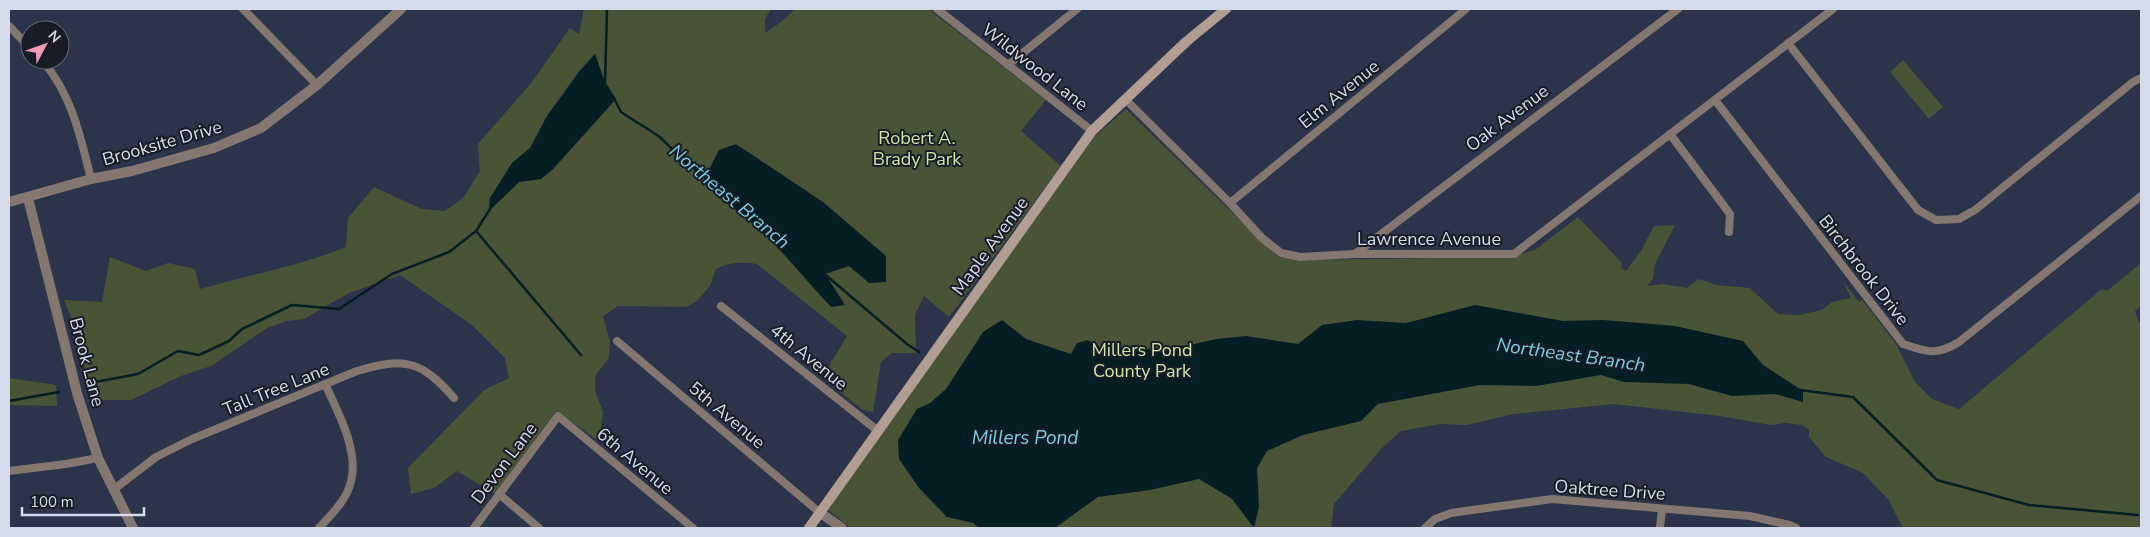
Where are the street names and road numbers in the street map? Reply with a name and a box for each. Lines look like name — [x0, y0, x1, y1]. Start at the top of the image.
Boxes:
street label: Wildwood Lane — [977, 18, 1093, 116]
street label: Elm Avenue — [1294, 54, 1384, 134]
street label: Oak Avenue — [1461, 79, 1553, 157]
street label: Brooksite Drive — [99, 114, 225, 172]
street label: Maple Avenue — [946, 192, 1034, 300]
street label: Birchbrook Drive — [1813, 210, 1915, 330]
street label: Lawrence Avenue — [1357, 227, 1501, 251]
street label: Brook Lane — [64, 315, 110, 409]
street label: 4th Avenue — [765, 318, 853, 396]
street label: Tall Tree Lane — [219, 357, 333, 421]
street label: 5th Avenue — [684, 376, 770, 454]
street label: Devon Lane — [466, 417, 542, 509]
street label: 6th Avenue — [592, 422, 678, 500]
street label: Oaktree Drive — [1554, 474, 1666, 506]

